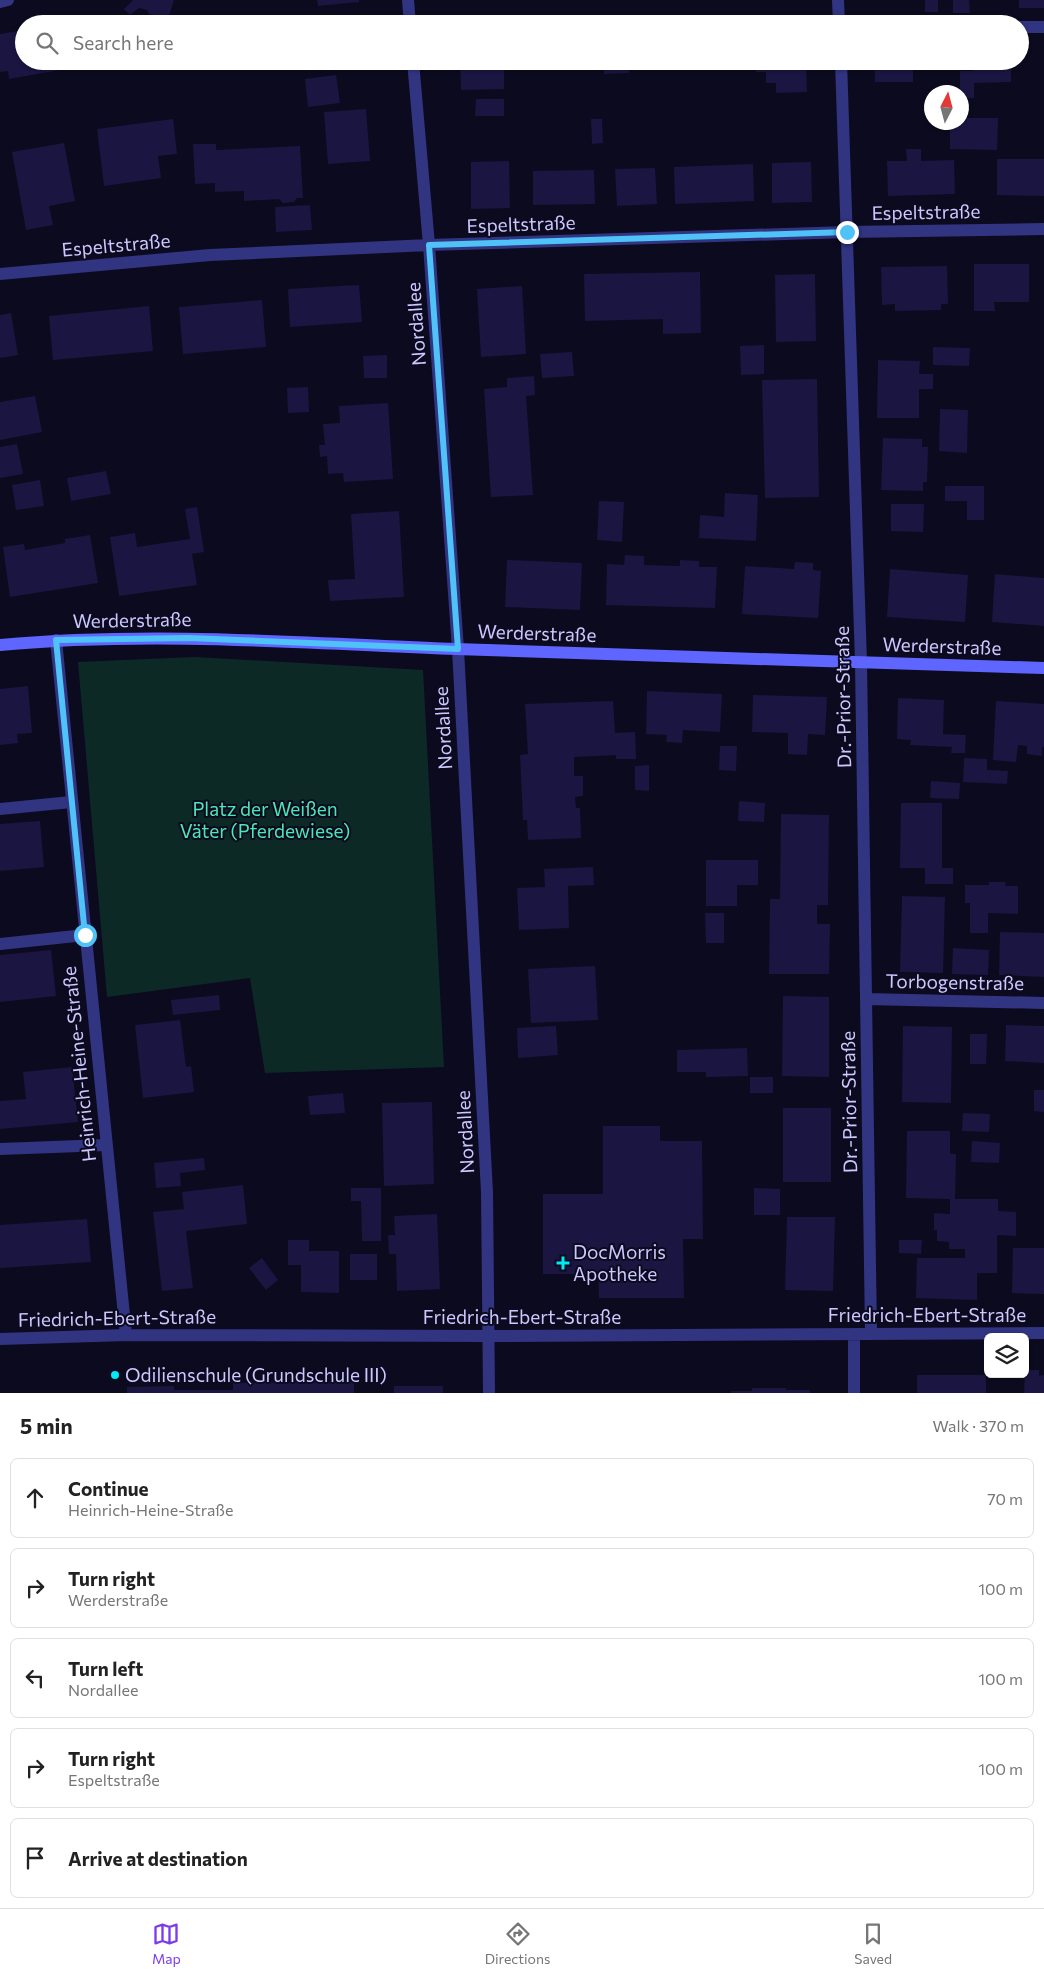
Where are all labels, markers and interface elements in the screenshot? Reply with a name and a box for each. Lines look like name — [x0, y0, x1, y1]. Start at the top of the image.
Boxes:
search box — [15, 15, 1029, 70]
icon: search — [33, 29, 61, 57]
text: Search here — [73, 31, 173, 54]
north arrow — [924, 85, 969, 130]
street label: Espeltstraße — [871, 199, 981, 224]
street label: Espeltstraße — [466, 210, 576, 237]
route end — [836, 221, 859, 244]
street label: Espeltstraße — [61, 228, 171, 261]
street label: Nordallee — [401, 282, 430, 367]
street label: Werderstraße — [72, 607, 192, 632]
street label: Werderstraße — [477, 619, 597, 646]
street label: Dr.-Prior-Straße — [830, 626, 855, 768]
street label: Werderstraße — [882, 632, 1002, 659]
street label: Nordallee — [429, 686, 456, 770]
park label: Platz der Weißen Väter (Pferdewiese) — [180, 797, 350, 842]
route start — [74, 924, 97, 947]
street label: Heinrich-Heine-Straße — [57, 965, 100, 1163]
street label: Torbogenstraße — [886, 969, 1024, 994]
street label: Dr.-Prior-Straße — [836, 1031, 861, 1173]
street label: Nordallee — [451, 1090, 478, 1174]
place label: DocMorris Apotheke — [573, 1240, 666, 1285]
marker: DocMorris Apotheke — [557, 1257, 569, 1269]
street label: Friedrich-Ebert-Straße — [828, 1303, 1026, 1326]
street label: Friedrich-Ebert-Straße — [18, 1304, 216, 1331]
street label: Friedrich-Ebert-Straße — [423, 1305, 621, 1328]
map controls — [984, 1333, 1029, 1378]
button: layers — [984, 1333, 1029, 1378]
place label: Odilienschule (Grundschule III) — [125, 1363, 387, 1386]
marker: Odilienschule (Grundschule III) — [109, 1369, 121, 1381]
text: 5 min — [20, 1413, 73, 1438]
text: Walk · 370 m — [933, 1416, 1024, 1435]
text: Continue — [68, 1477, 148, 1500]
icon: ahead — [21, 1484, 49, 1512]
text: 70 m — [987, 1489, 1023, 1508]
text: Heinrich-Heine-Straße — [68, 1500, 234, 1519]
text: Turn right — [68, 1567, 155, 1590]
icon: right — [21, 1574, 49, 1602]
text: 100 m — [978, 1579, 1023, 1598]
text: Werderstraße — [68, 1590, 168, 1609]
text: Turn left — [68, 1657, 143, 1680]
icon: left — [21, 1664, 49, 1692]
text: 100 m — [978, 1669, 1023, 1688]
text: Nordallee — [68, 1680, 138, 1699]
text: Turn right — [68, 1747, 155, 1770]
icon: right — [21, 1754, 49, 1782]
text: 100 m — [978, 1759, 1023, 1778]
text: Espeltstraße — [68, 1770, 160, 1789]
icon: arrive — [21, 1844, 49, 1872]
text: Arrive at destination — [68, 1847, 248, 1870]
tab: Map — [152, 1920, 181, 1967]
tab: Directions — [485, 1920, 550, 1967]
tab: Saved — [854, 1920, 892, 1967]

